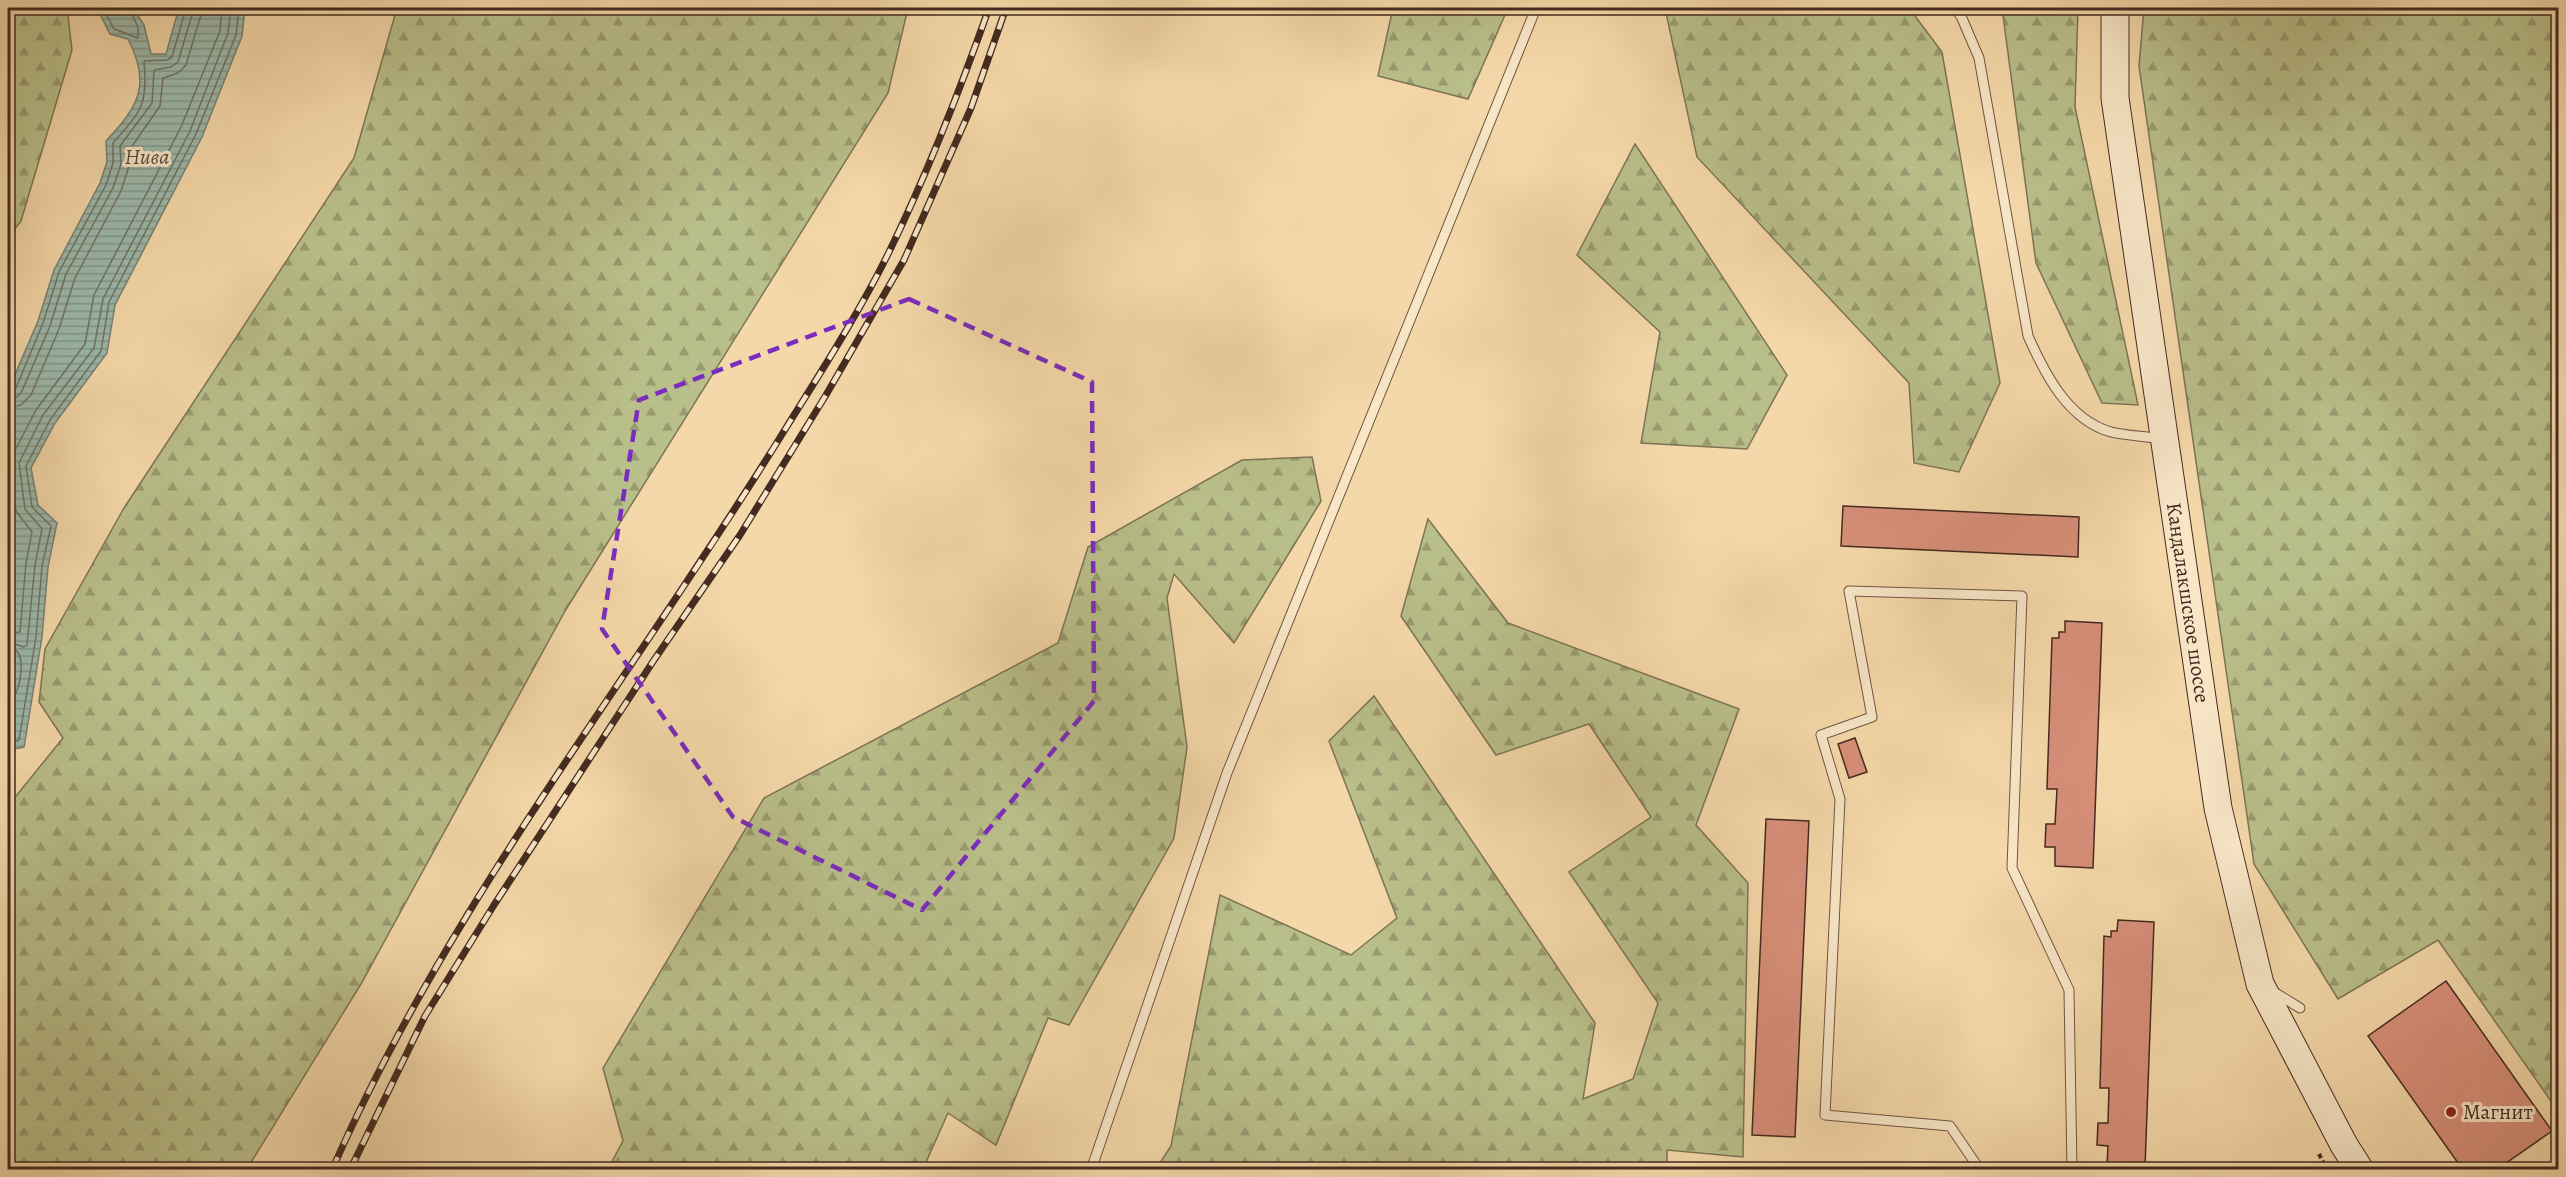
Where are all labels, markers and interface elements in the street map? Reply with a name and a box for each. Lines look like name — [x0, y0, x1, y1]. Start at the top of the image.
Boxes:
water label: Нива — [124, 142, 170, 172]
street label: Кандалакшское шоссе — [2160, 501, 2217, 705]
place label: Магнит — [2463, 1098, 2533, 1126]
marker: Магнит — [2444, 1105, 2458, 1119]

